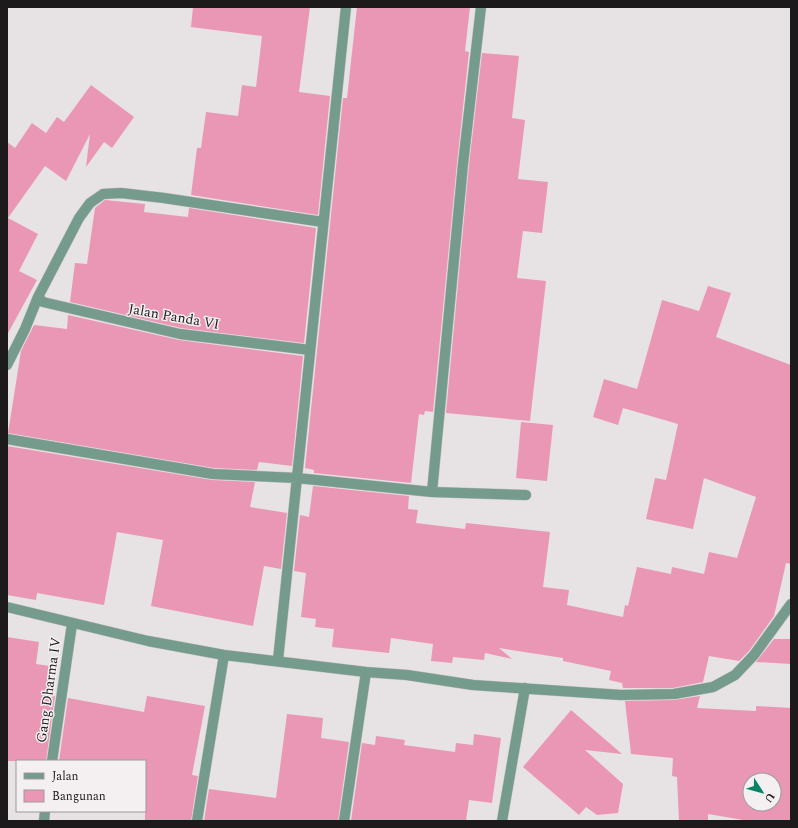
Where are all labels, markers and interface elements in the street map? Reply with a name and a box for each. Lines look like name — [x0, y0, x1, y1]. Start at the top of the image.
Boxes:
street label: Jalan Panda VI — [127, 298, 221, 335]
street label: Gang Dharma IV — [31, 636, 66, 744]
legend — [16, 760, 146, 812]
text: Jalan — [52, 767, 79, 786]
north arrow — [742, 772, 782, 812]
text: Bangunan — [52, 787, 106, 806]
text: U — [760, 789, 779, 806]

